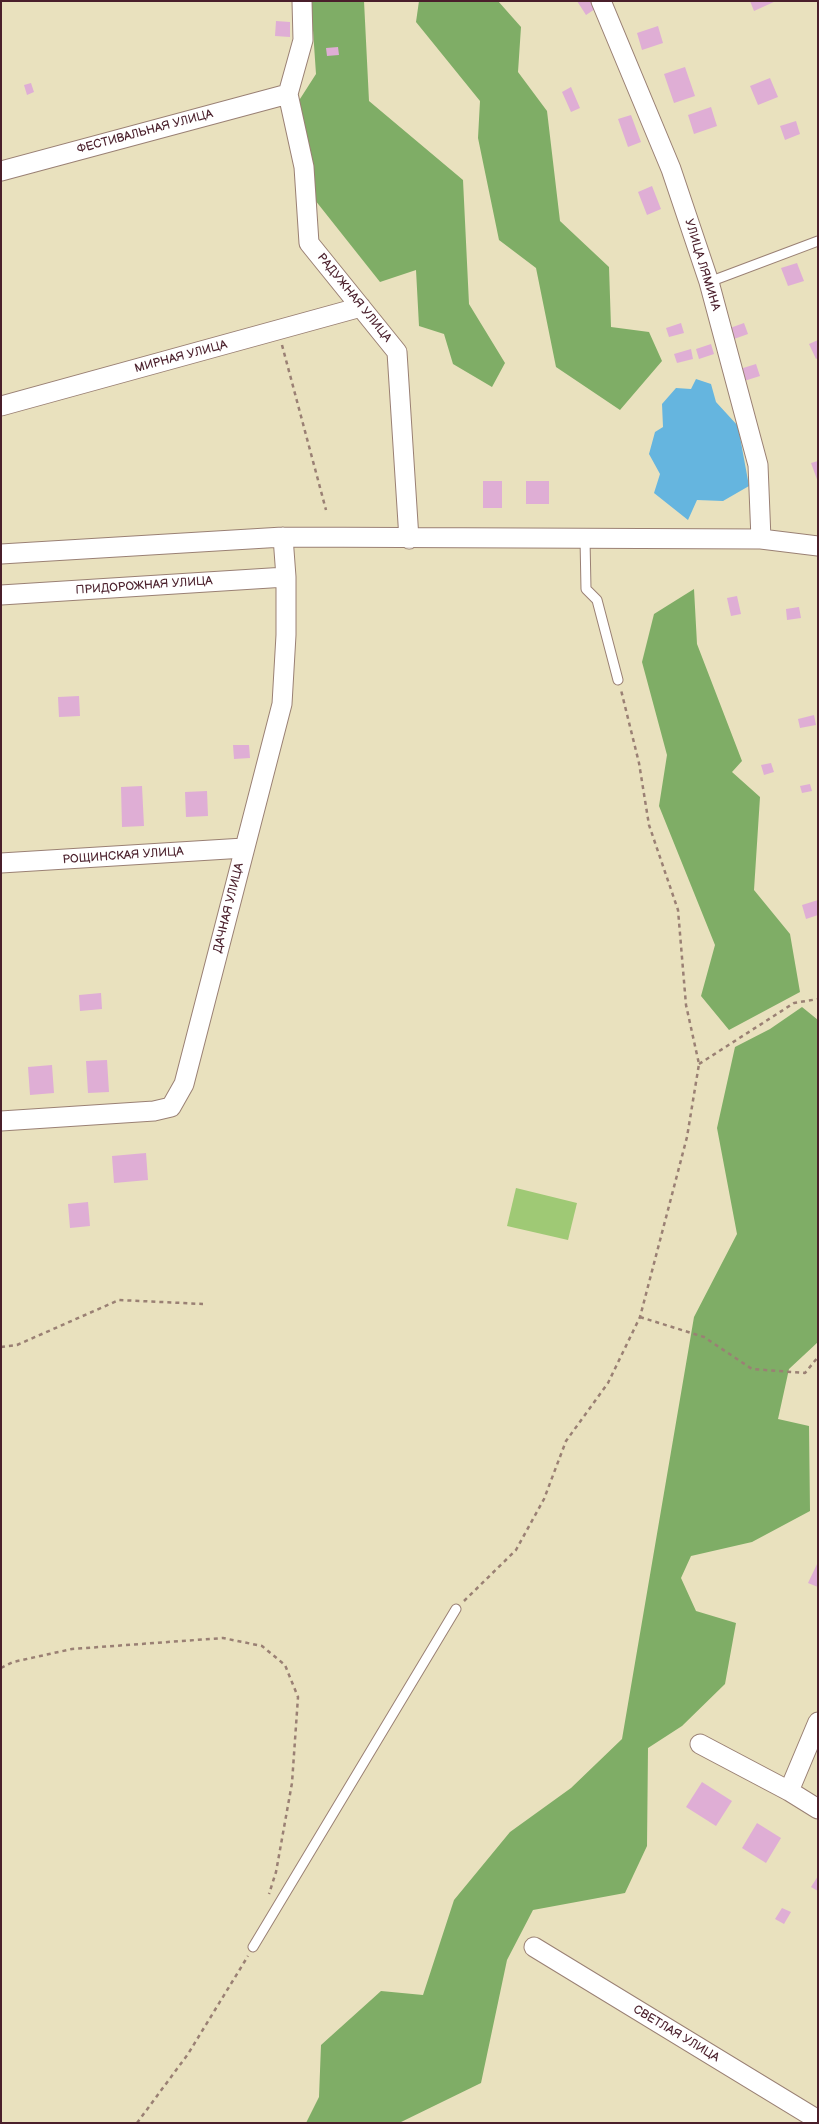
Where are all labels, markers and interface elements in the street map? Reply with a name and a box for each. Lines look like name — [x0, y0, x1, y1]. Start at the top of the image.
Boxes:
street label: ФЕСТИВАЛЬНАЯ УЛИЦА — [75, 107, 215, 157]
street label: УЛИЦА ЛЯМИНА — [681, 217, 723, 313]
street label: РАДУЖНАЯ УЛИЦА — [314, 251, 394, 345]
street label: МИРНАЯ УЛИЦА — [133, 338, 229, 376]
street label: ПРИДОРОЖНАЯ УЛИЦА — [75, 574, 213, 598]
street label: РОЩИНСКАЯ УЛИЦА — [62, 845, 184, 867]
street label: ДАЧНАЯ УЛИЦА — [211, 861, 247, 955]
street label: СВЕТЛАЯ УЛИЦА — [630, 2003, 722, 2065]

